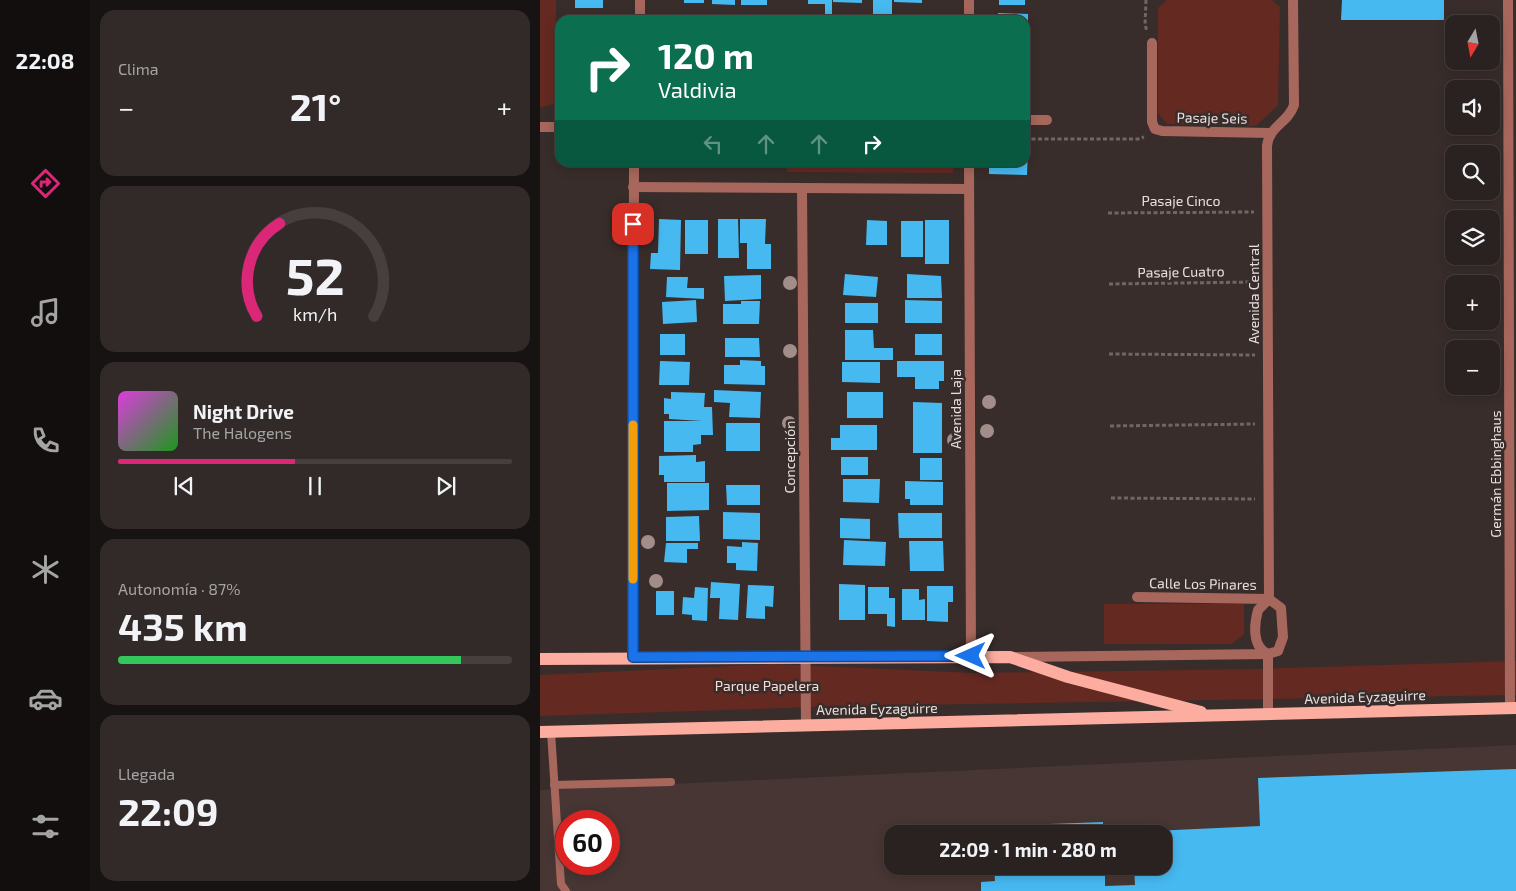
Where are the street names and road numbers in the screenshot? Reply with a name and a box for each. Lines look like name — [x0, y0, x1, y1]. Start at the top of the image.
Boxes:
street label: Pasaje Seis — [1176, 108, 1248, 127]
street label: Pasaje Cinco — [1141, 192, 1221, 209]
street label: Avenida Central — [1245, 243, 1262, 344]
street label: Pasaje Cuatro — [1137, 262, 1225, 281]
street label: Avenida Laja — [947, 369, 964, 449]
street label: Germán Ebbinghaus — [1487, 410, 1504, 538]
street label: Concepción — [781, 421, 798, 493]
street label: Calle Los Pinares — [1149, 574, 1257, 593]
street label: Avenida Eyzaguirre — [1304, 686, 1426, 707]
street label: Avenida Eyzaguirre — [816, 699, 938, 718]

